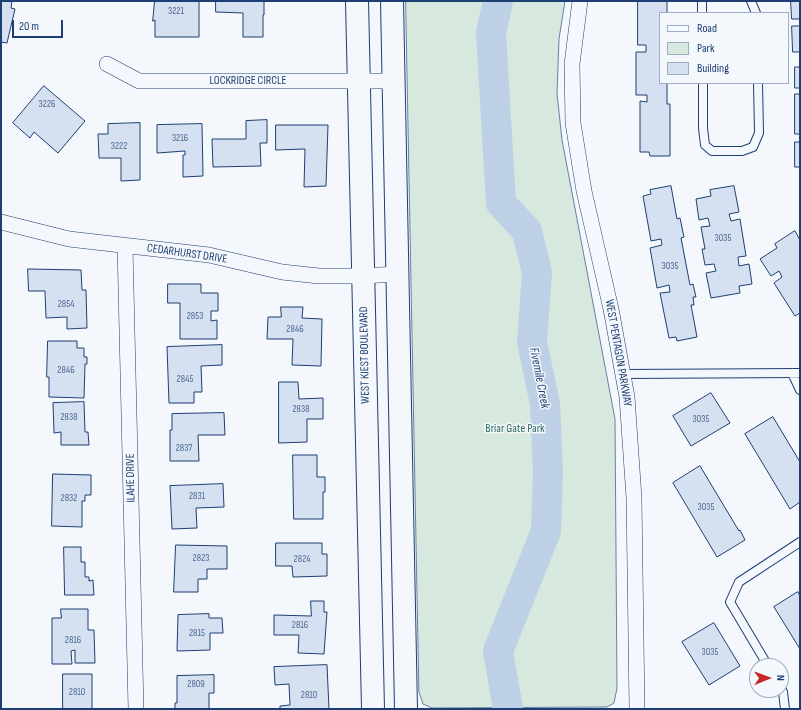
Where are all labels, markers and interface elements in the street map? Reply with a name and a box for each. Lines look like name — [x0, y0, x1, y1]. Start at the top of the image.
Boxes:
house number: 3221 — [168, 5, 184, 17]
scale bar — [14, 12, 65, 38]
legend — [659, 12, 789, 84]
text: 20 m — [19, 19, 39, 34]
text: Road — [697, 21, 717, 36]
text: Park — [697, 41, 715, 56]
text: Building — [697, 61, 729, 76]
street label: LOCKRIDGE CIRCLE — [210, 74, 286, 88]
house number: 3226 — [39, 98, 55, 110]
house number: 3216 — [172, 132, 188, 144]
house number: 3222 — [111, 140, 127, 152]
house number: 3035 — [715, 232, 731, 244]
street label: CEDARHURST DRIVE — [146, 241, 228, 267]
house number: 3035 — [662, 260, 678, 272]
house number: 2854 — [58, 298, 74, 310]
street label: WEST PENTAGON PARKWAY — [602, 298, 634, 408]
street label: WEST KIEST BOULEVARD — [357, 306, 373, 404]
house number: 2853 — [187, 310, 203, 322]
house number: 2846 — [286, 323, 304, 335]
water label: Fivemile Creek — [525, 346, 553, 410]
house number: 2846 — [57, 364, 75, 376]
house number: 2845 — [177, 373, 193, 385]
house number: 2838 — [292, 403, 310, 415]
house number: 2838 — [60, 411, 78, 423]
house number: 3035 — [693, 413, 709, 425]
park label: Briar Gate Park — [485, 422, 545, 436]
house number: 2837 — [176, 442, 192, 454]
street label: ILAHE DRIVE — [123, 453, 139, 503]
house number: 2831 — [189, 490, 205, 502]
house number: 2832 — [61, 492, 77, 504]
house number: 3035 — [698, 501, 714, 513]
house number: 2823 — [193, 552, 209, 564]
house number: 2824 — [294, 553, 310, 565]
house number: 2816 — [292, 619, 308, 631]
house number: 2815 — [189, 627, 205, 639]
house number: 2816 — [65, 634, 81, 646]
house number: 3035 — [702, 646, 718, 658]
north arrow — [749, 658, 789, 698]
text: N — [774, 675, 787, 681]
house number: 2809 — [187, 678, 205, 690]
house number: 2810 — [69, 686, 85, 698]
house number: 2810 — [301, 689, 317, 701]

